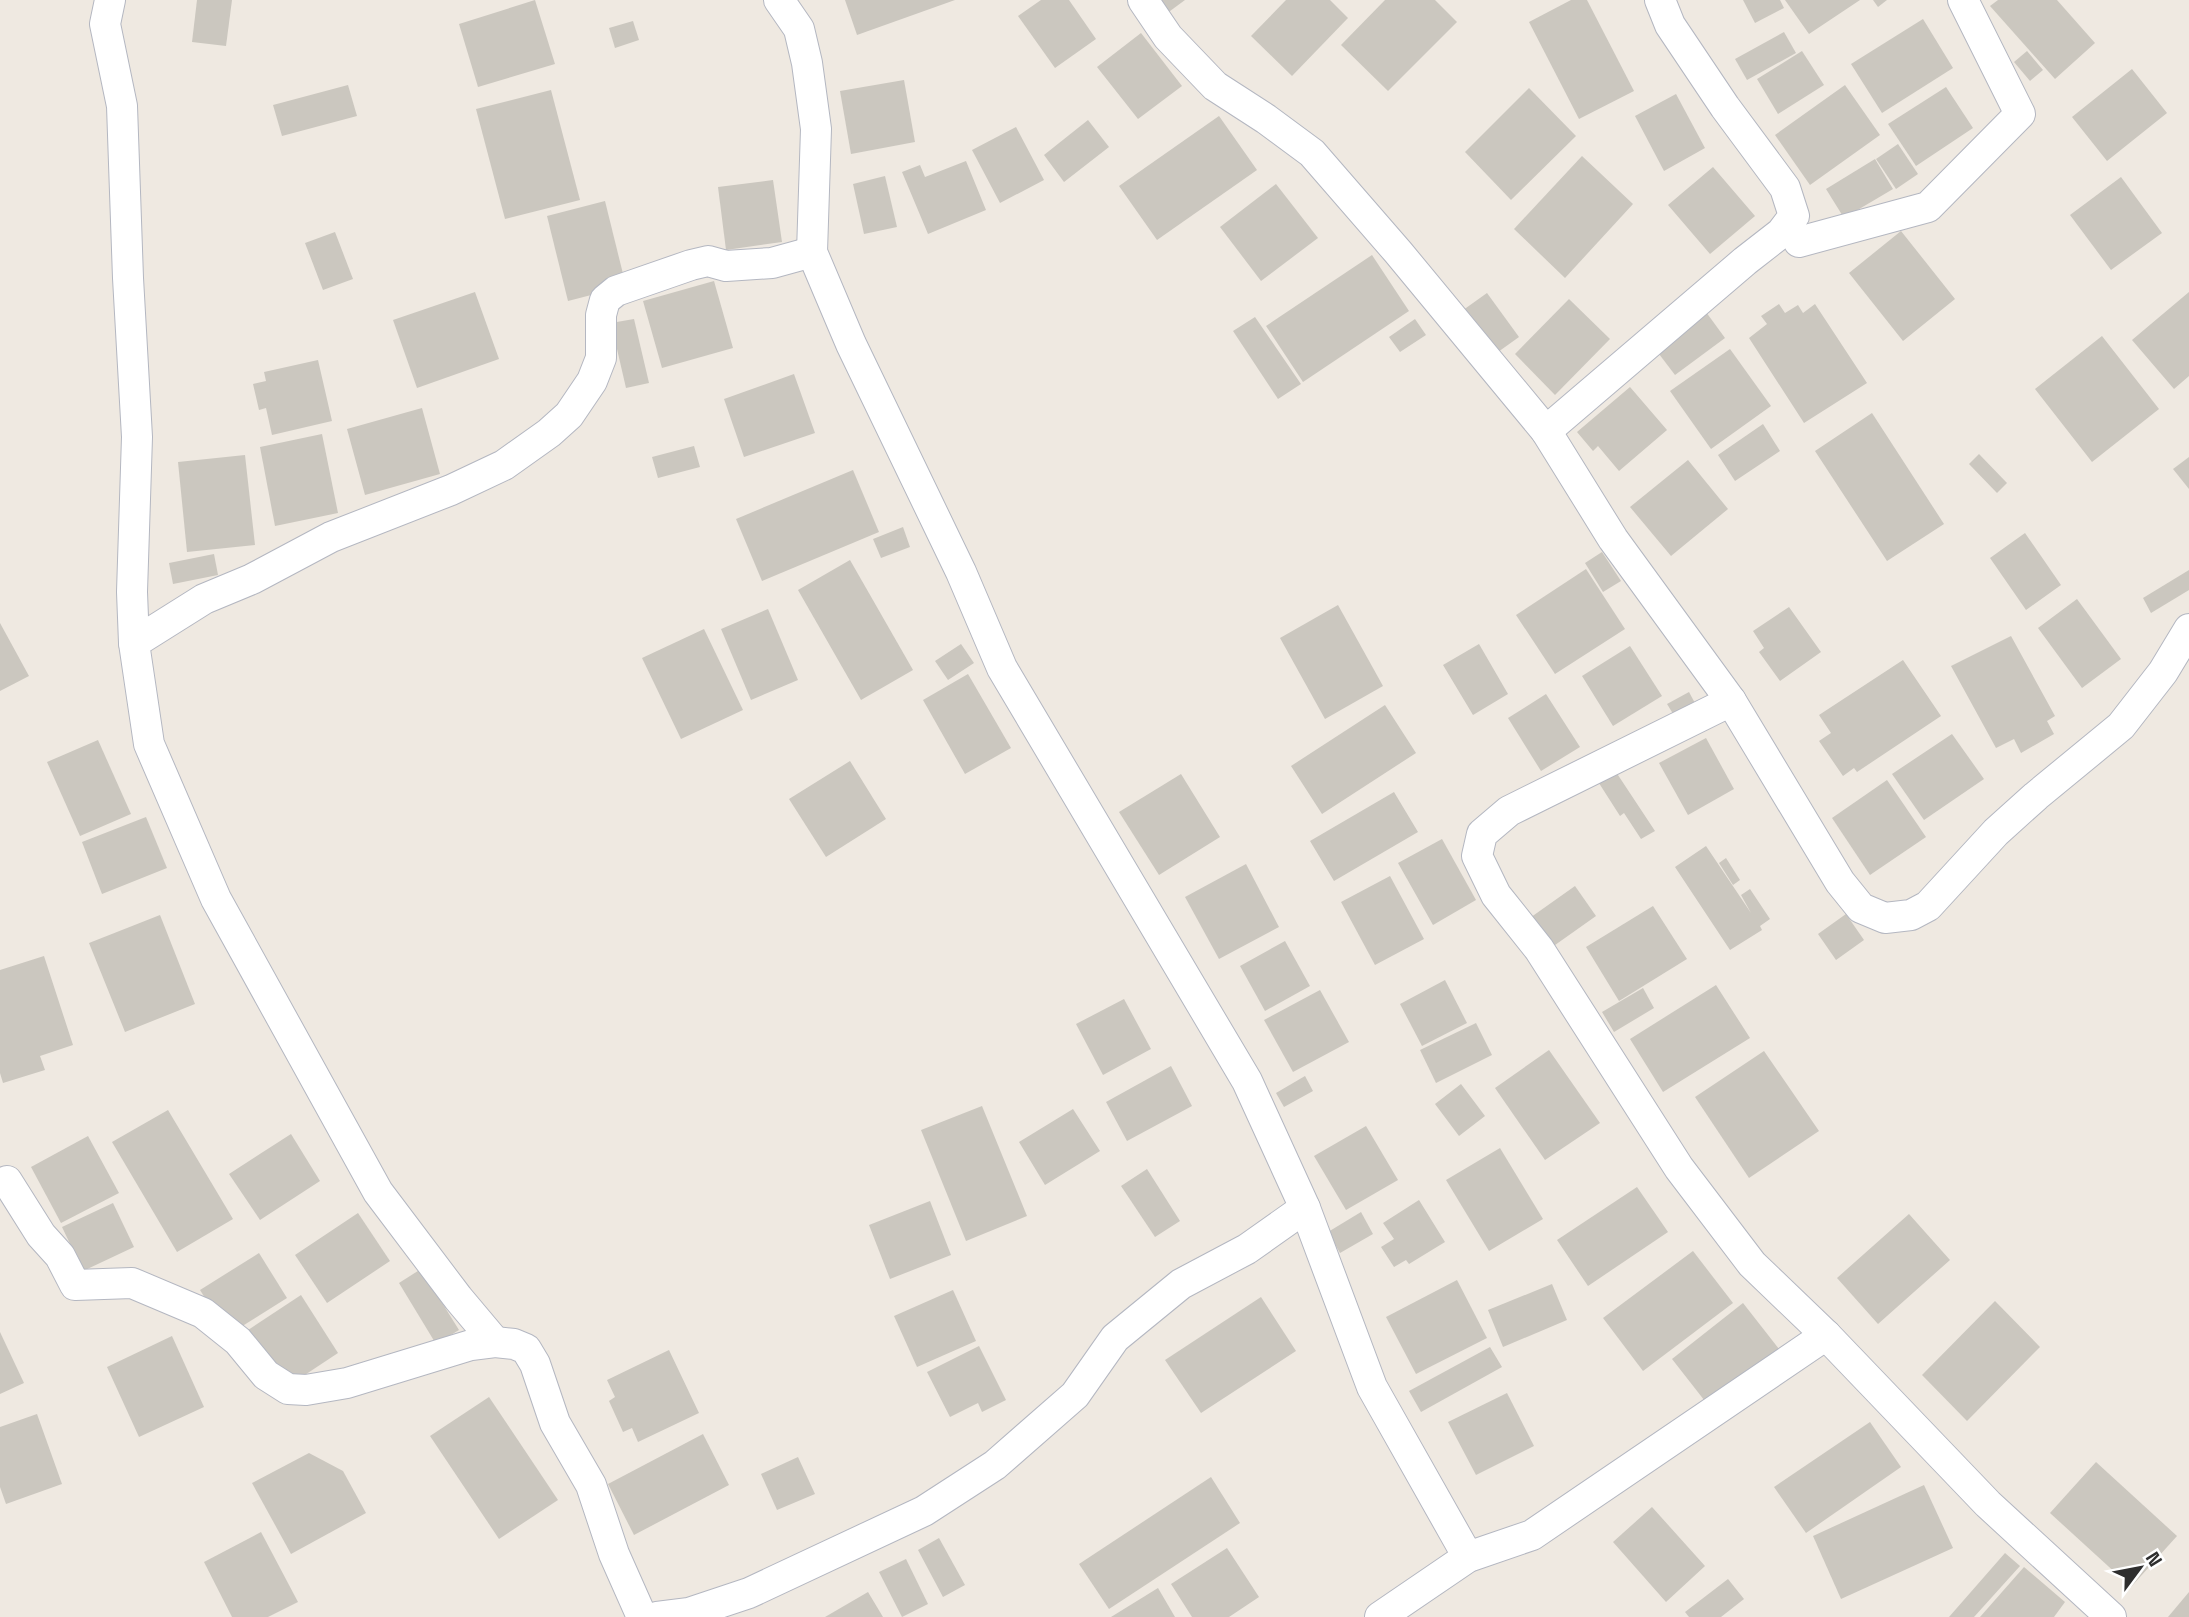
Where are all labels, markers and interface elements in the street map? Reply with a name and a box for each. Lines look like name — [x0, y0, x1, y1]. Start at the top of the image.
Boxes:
north arrow — [2105, 1533, 2175, 1603]
text: N — [2140, 1547, 2168, 1571]

